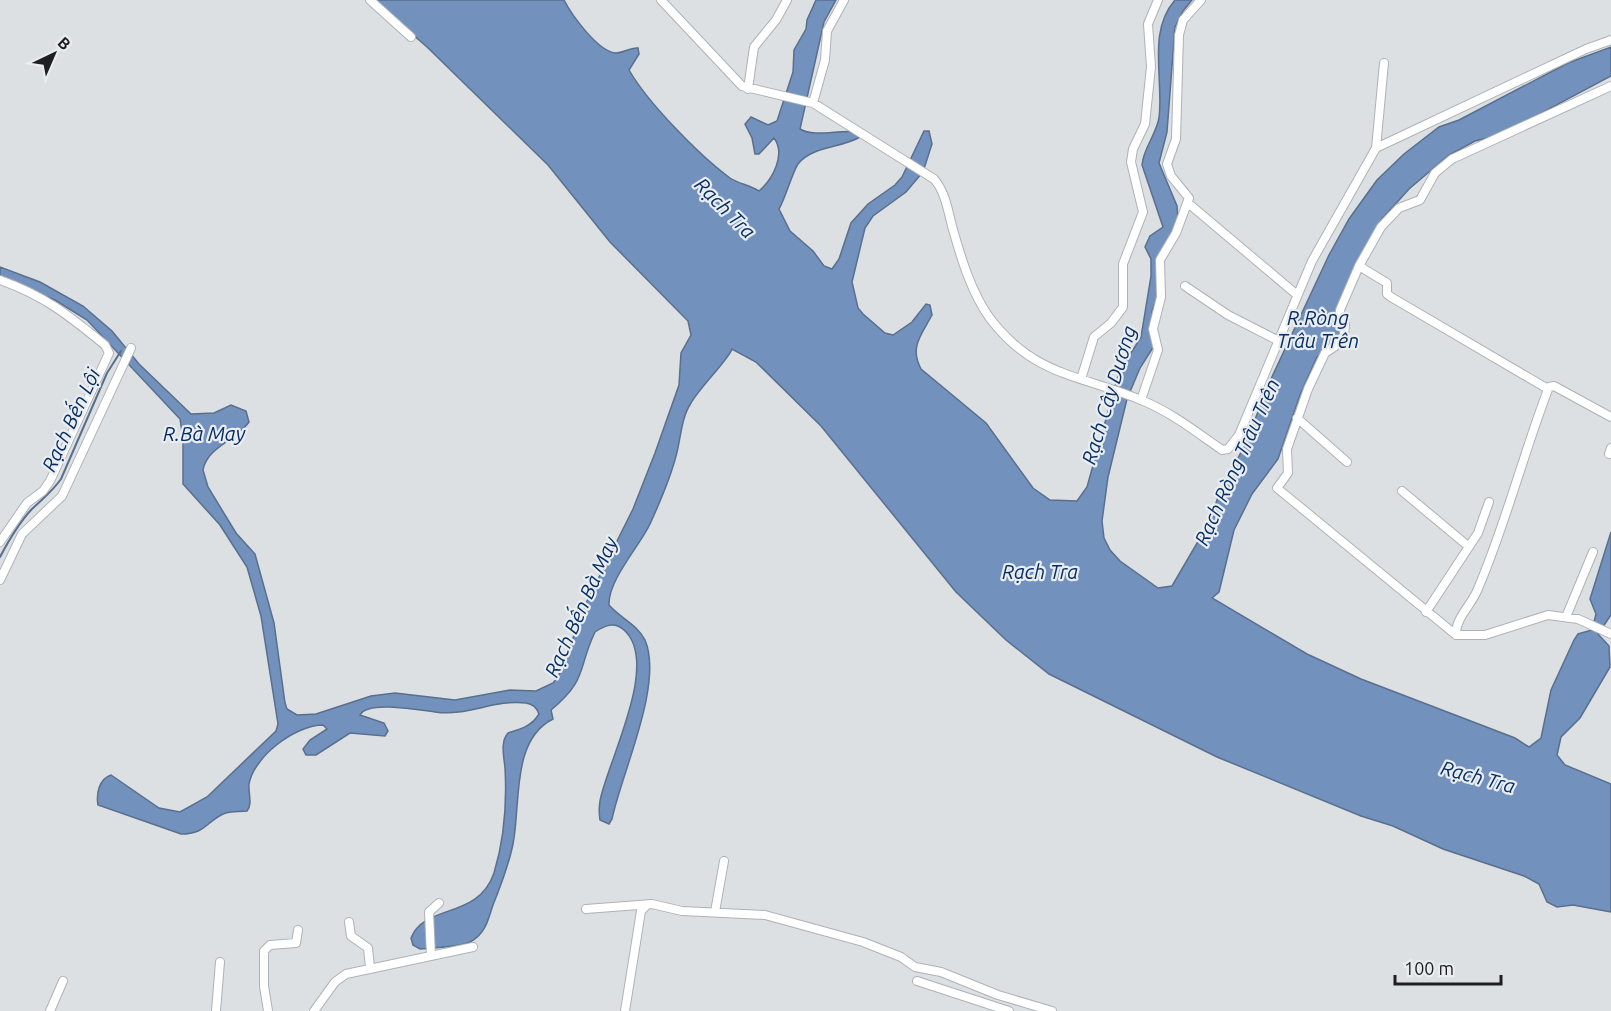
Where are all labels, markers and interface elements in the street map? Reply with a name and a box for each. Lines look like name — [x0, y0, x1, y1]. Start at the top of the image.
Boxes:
north arrow — [24, 24, 84, 84]
text: B — [54, 33, 74, 53]
water label: Rạch Tra — [690, 173, 761, 243]
water label: R.Ròng Trâu Trên — [1277, 306, 1359, 352]
water label: Rạch Cây Dương — [1077, 323, 1141, 467]
water label: Rạch Bến Lội — [34, 363, 105, 475]
water label: Rạch Ròng Trâu Trên — [1189, 375, 1284, 549]
water label: R.Bà May — [163, 422, 246, 445]
water label: Rạch Bến Bà May — [537, 531, 622, 680]
water label: Rạch Tra — [1002, 560, 1078, 583]
water label: Rạch Tra — [1438, 756, 1518, 798]
scale bar — [1395, 948, 1502, 986]
text: 100 m — [1404, 958, 1454, 978]

